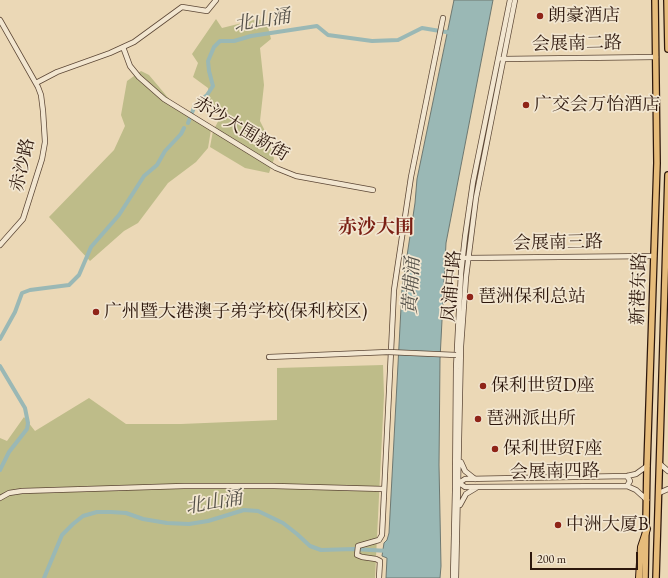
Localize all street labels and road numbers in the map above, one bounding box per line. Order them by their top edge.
street label: 会展南二路 [532,32,622,56]
street label: 赤沙大围新街 [189,92,293,166]
street label: 赤沙路 [6,136,40,194]
street label: 会展南三路 [513,231,603,255]
street label: 凤浦中路 [438,249,466,323]
street label: 新港东路 [627,253,651,325]
street label: 会展南四路 [510,460,600,484]

